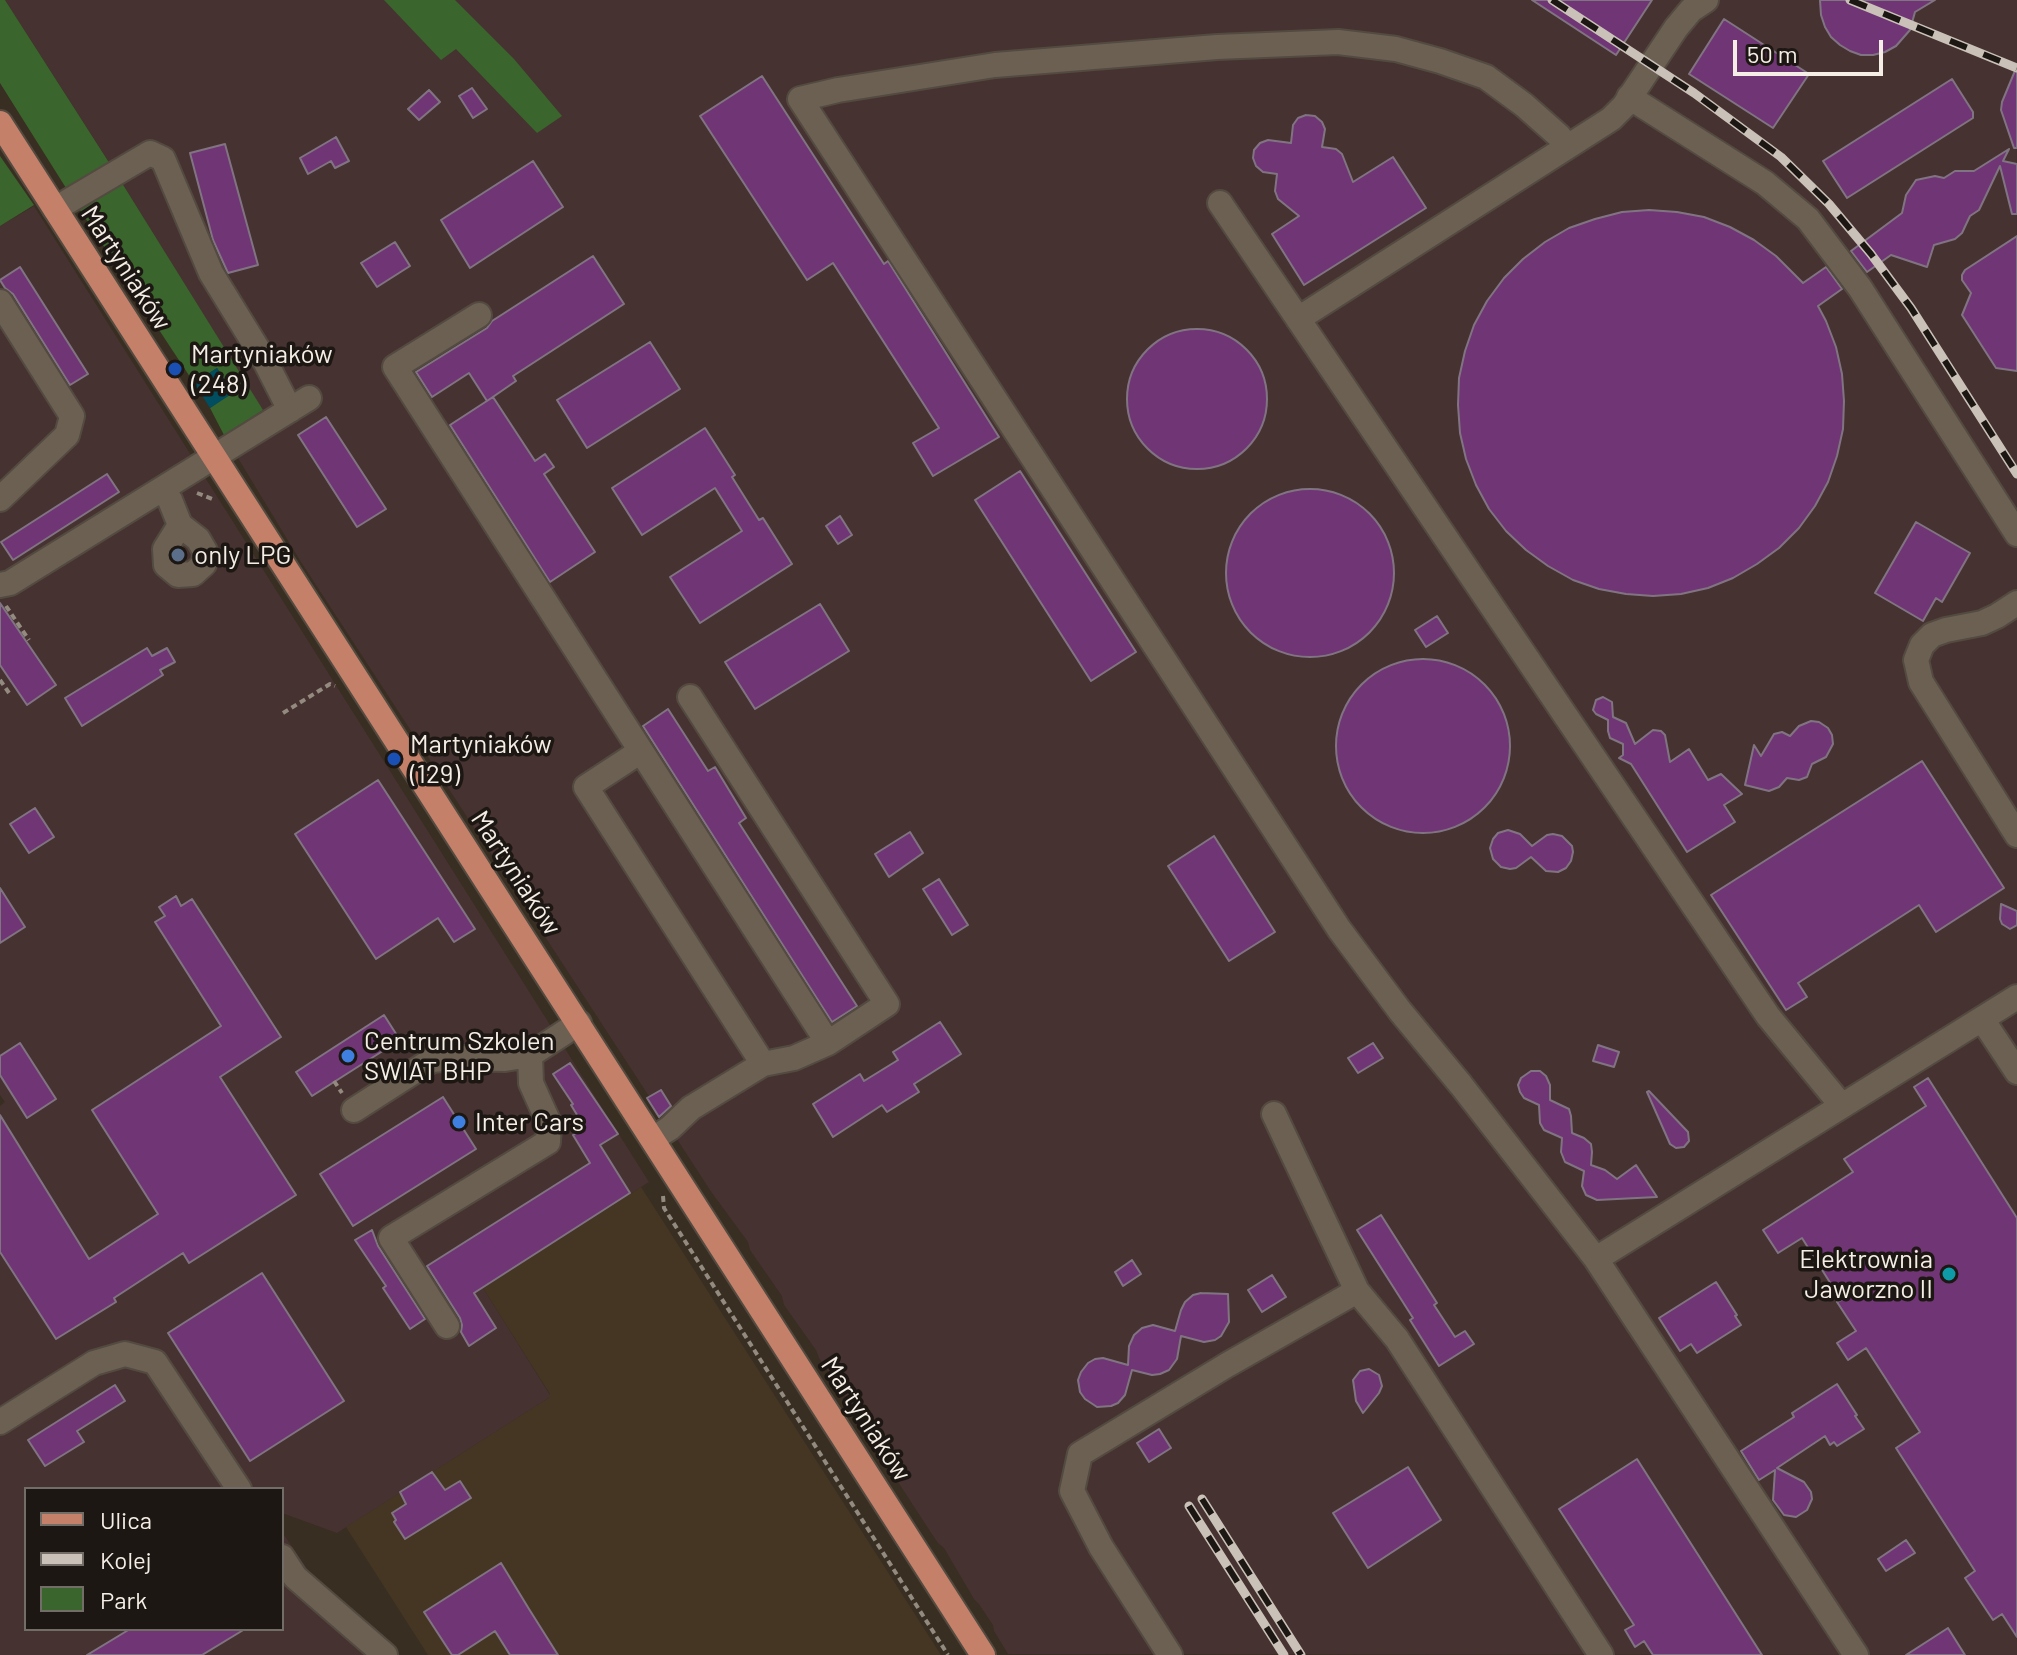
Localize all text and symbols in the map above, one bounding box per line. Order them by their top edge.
scale bar [1737,24,1887,74]
text: 50 m [1747,39,1798,68]
street label: Martyniaków [74,200,178,336]
place label: Martyniaków (248) [191,338,333,400]
marker: Martyniaków (248) [166,360,184,378]
place label: only LPG [194,539,291,571]
marker: only LPG [169,546,187,564]
place label: Martyniaków (129) [410,728,552,790]
marker: Martyniaków (129) [385,750,403,768]
street label: Martyniaków [464,805,568,941]
place label: Centrum Szkolen SWIAT BHP [364,1025,555,1086]
marker: Centrum Szkolen SWIAT BHP [339,1047,357,1065]
place label: Inter Cars [475,1106,584,1138]
marker: Inter Cars [450,1113,468,1131]
place label: Elektrownia Jaworzno II [1799,1243,1933,1304]
marker: Elektrownia Jaworzno II [1940,1265,1958,1283]
street label: Martyniaków [814,1351,918,1487]
legend [24,1487,284,1631]
text: Ulica [100,1505,152,1534]
text: Kolej [100,1545,152,1574]
text: Park [100,1585,147,1614]

